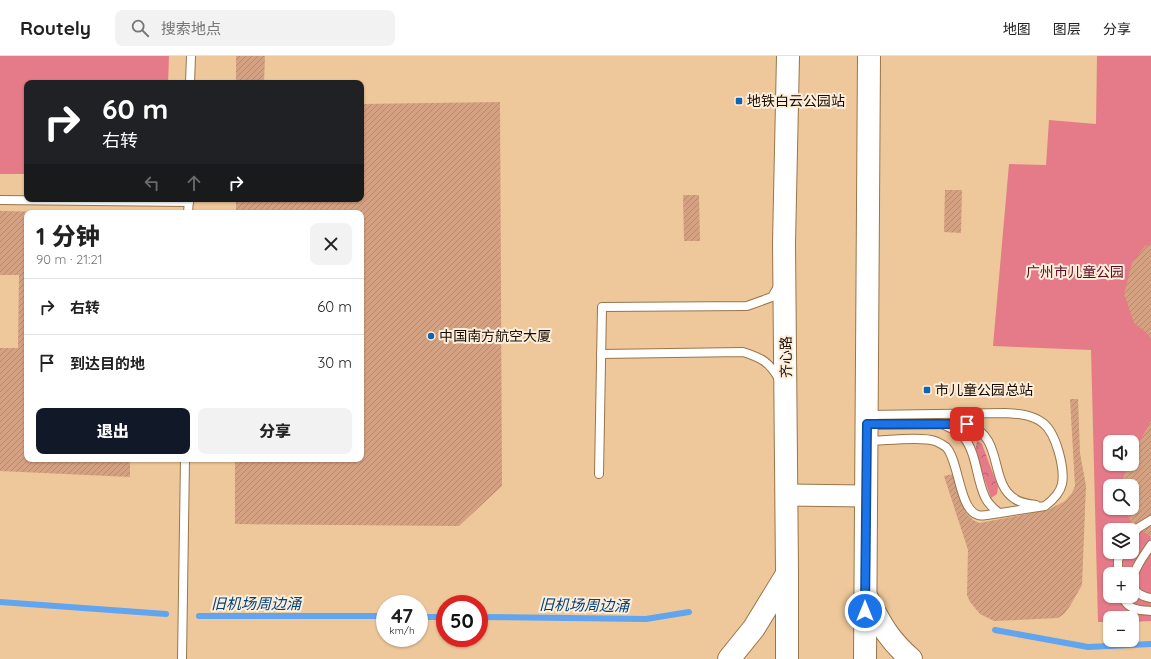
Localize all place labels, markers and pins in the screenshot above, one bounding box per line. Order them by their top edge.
place label: 地铁白云公园站 [747,92,845,110]
marker: 地铁白云公园站 [734,96,744,106]
place label: 中国南方航空大厦 [439,327,551,345]
marker: 中国南方航空大厦 [426,331,436,341]
place label: 市儿童公园总站 [935,381,1033,399]
marker: 市儿童公园总站 [922,385,932,395]
pin [950,407,984,441]

